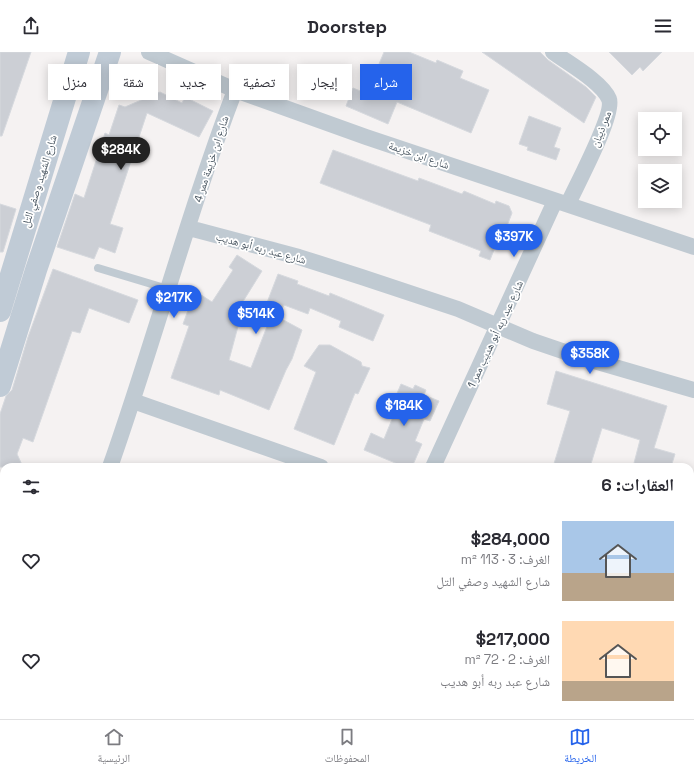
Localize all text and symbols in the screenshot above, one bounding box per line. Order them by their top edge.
icon: share [20,15,42,37]
text: Doorstep [307,15,387,38]
icon: menu [652,15,674,37]
chip: منزل [48,64,101,100]
chip: شقة [109,64,158,100]
chip: جديد [166,64,221,100]
chip: تصفية [229,64,289,100]
chip: إيجار [297,64,352,100]
chip: شراء [360,64,412,100]
street label: ممر ذيبان [588,109,614,149]
map controls [638,112,682,208]
button: locate [638,112,682,156]
street label: شارع ابن خزيمة ممر 4 [190,114,232,204]
street label: شارع الشهيد وصفي التل [18,133,61,229]
pin: $284K [93,137,149,171]
street label: شارع ابن خزيمة [387,138,451,172]
text: $284K [101,141,141,158]
button: layers [638,164,682,208]
pin: $397K [486,224,542,258]
text: $397K [495,228,533,245]
street label: شارع عبد ربه أبو هديب [214,229,308,267]
street label: شارع عبد ربه أبو هديب ممر 1 [464,278,526,390]
pin: $217K [146,285,202,319]
text: $217K [156,289,192,306]
pin: $514K [228,301,284,335]
text: $514K [237,305,275,322]
pin: $358K [562,341,618,375]
text: $358K [570,345,610,362]
pin: $184K [376,393,432,427]
text: $184K [385,397,423,414]
text: العقارات: 6 [601,474,674,496]
icon: filters [20,476,42,498]
text: $284,000 [471,528,550,550]
icon: home [594,537,642,585]
icon: heart [20,550,42,572]
text: الغرف: 3 · 113 m² [461,551,550,568]
text: شارع الشهيد وصفي التل [437,573,550,590]
text: $217,000 [476,628,550,650]
icon: home [594,637,642,685]
icon: heart [20,650,42,672]
text: الغرف: 2 · 72 m² [465,651,550,668]
text: شارع عبد ربه أبو هديب [440,673,550,690]
tab: الرئيسية [97,726,130,769]
tab: المحفوظات [325,726,370,769]
tab: الخريطة [564,726,597,769]

